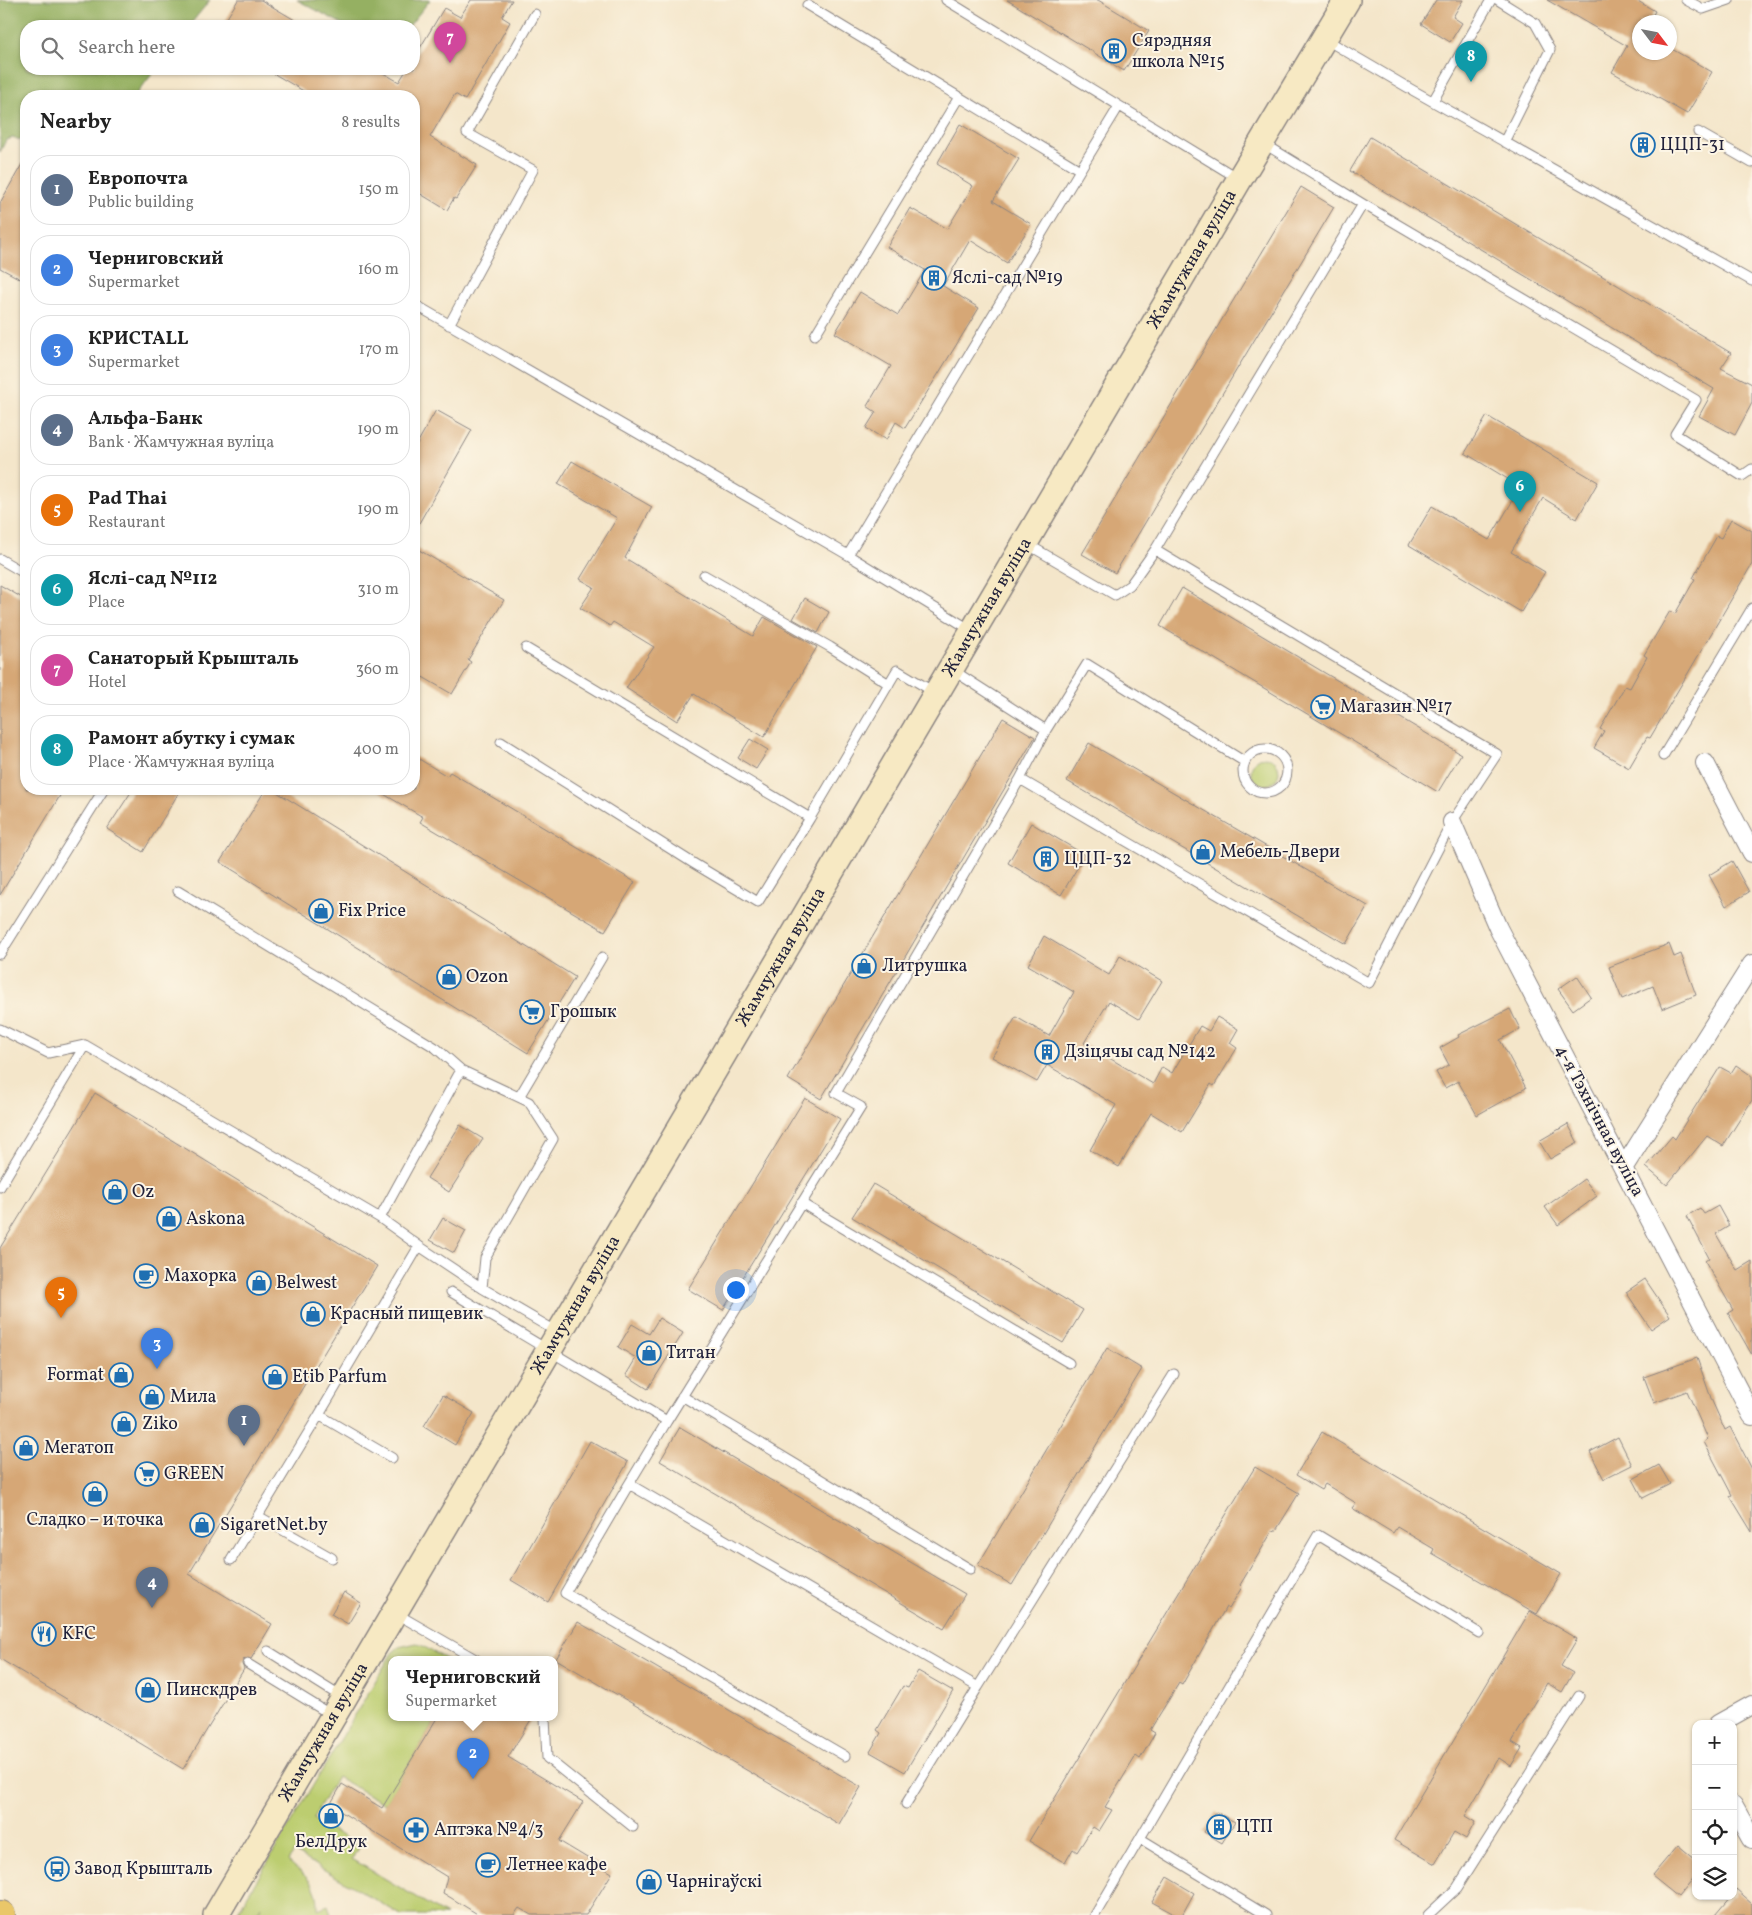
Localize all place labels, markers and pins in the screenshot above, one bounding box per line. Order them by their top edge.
pin: 7 [434,22,466,63]
place label: Сярэдняя школа №15 [1132,29,1225,75]
building icon: Сярэдняя школа №15 [1101,38,1127,64]
pin: 8 [1455,41,1487,82]
building icon: ЦЦП-31 [1630,132,1656,158]
place label: ЦЦП-31 [1660,133,1725,158]
building icon: Яслі-сад №19 [921,265,947,291]
place label: Яслі-сад №19 [952,266,1063,291]
pin: 6 [1504,471,1536,512]
supermarket icon: Магазин №17 [1310,694,1336,720]
place label: Магазин №17 [1340,695,1453,720]
shop icon: Мебель-Двери [1190,839,1216,865]
place label: Мебель-Двери [1220,840,1340,865]
building icon: ЦЦП-32 [1033,846,1059,872]
place label: ЦЦП-32 [1064,847,1132,872]
shop icon: Fix Price [308,898,334,924]
place label: Fix Price [338,899,406,924]
shop icon: Литрушка [851,953,877,979]
place label: Литрушка [882,954,967,979]
shop icon: Ozon [436,964,462,990]
place label: Ozon [466,965,509,990]
supermarket icon: Грошык [519,999,545,1025]
place label: Грошык [550,1000,617,1025]
building icon: Дзіцячы сад №142 [1034,1039,1060,1065]
place label: Дзіцячы сад №142 [1064,1040,1216,1065]
shop icon: Oz [102,1179,128,1205]
place label: Oz [132,1180,154,1205]
shop icon: Askona [156,1206,182,1232]
place label: Askona [186,1207,245,1232]
cafe icon: Махорка [133,1263,159,1289]
place label: Махорка [164,1264,237,1289]
shop icon: Belwest [246,1270,272,1296]
place label: Belwest [276,1271,337,1296]
pin: 5 [45,1277,77,1318]
shop icon: Красный пищевик [300,1301,326,1327]
place label: Красный пищевик [330,1302,483,1327]
pin: 3 [141,1328,173,1369]
shop icon: Титан [636,1340,662,1366]
place label: Титан [666,1341,716,1366]
shop icon: Format [108,1362,134,1388]
place label: Format [47,1363,104,1388]
shop icon: Etib Parfum [262,1364,288,1390]
place label: Etib Parfum [292,1365,387,1390]
shop icon: Мила [139,1384,165,1410]
place label: Мила [170,1385,217,1410]
pin: 1 [228,1405,260,1446]
shop icon: Ziko [111,1411,137,1437]
place label: Ziko [142,1412,178,1437]
shop icon: Мегатоп [13,1435,39,1461]
place label: Мегатоп [44,1436,114,1461]
supermarket icon: GREEN [134,1461,160,1487]
place label: GREEN [164,1462,224,1487]
shop icon: Сладко – и точка [82,1481,108,1507]
place label: Сладко – и точка [26,1508,164,1533]
shop icon: SigaretNet.by [189,1512,215,1538]
place label: SigaretNet.by [220,1513,328,1538]
pin: 4 [136,1567,168,1608]
restaurant icon: KFC [31,1621,57,1647]
place label: KFC [62,1622,96,1647]
shop icon: Пинскдрев [135,1677,161,1703]
place label: Пинскдрев [166,1678,257,1703]
pin: 2 [457,1738,489,1779]
shop icon: БелДрук [318,1803,344,1829]
building icon: ЦТП [1206,1814,1232,1840]
place label: ЦТП [1236,1815,1273,1840]
pharmacy icon: Аптэка №4/3 [403,1817,429,1843]
place label: Аптэка №4/3 [434,1818,543,1843]
place label: БелДрук [295,1830,367,1855]
cafe icon: Летнее кафе [475,1852,501,1878]
place label: Летнее кафе [506,1853,607,1878]
bus stop icon: Завод Крышталь [44,1856,70,1882]
place label: Завод Крышталь [74,1857,213,1882]
shop icon: Чарнігаўскі [636,1869,662,1895]
place label: Чарнігаўскі [666,1870,762,1895]

